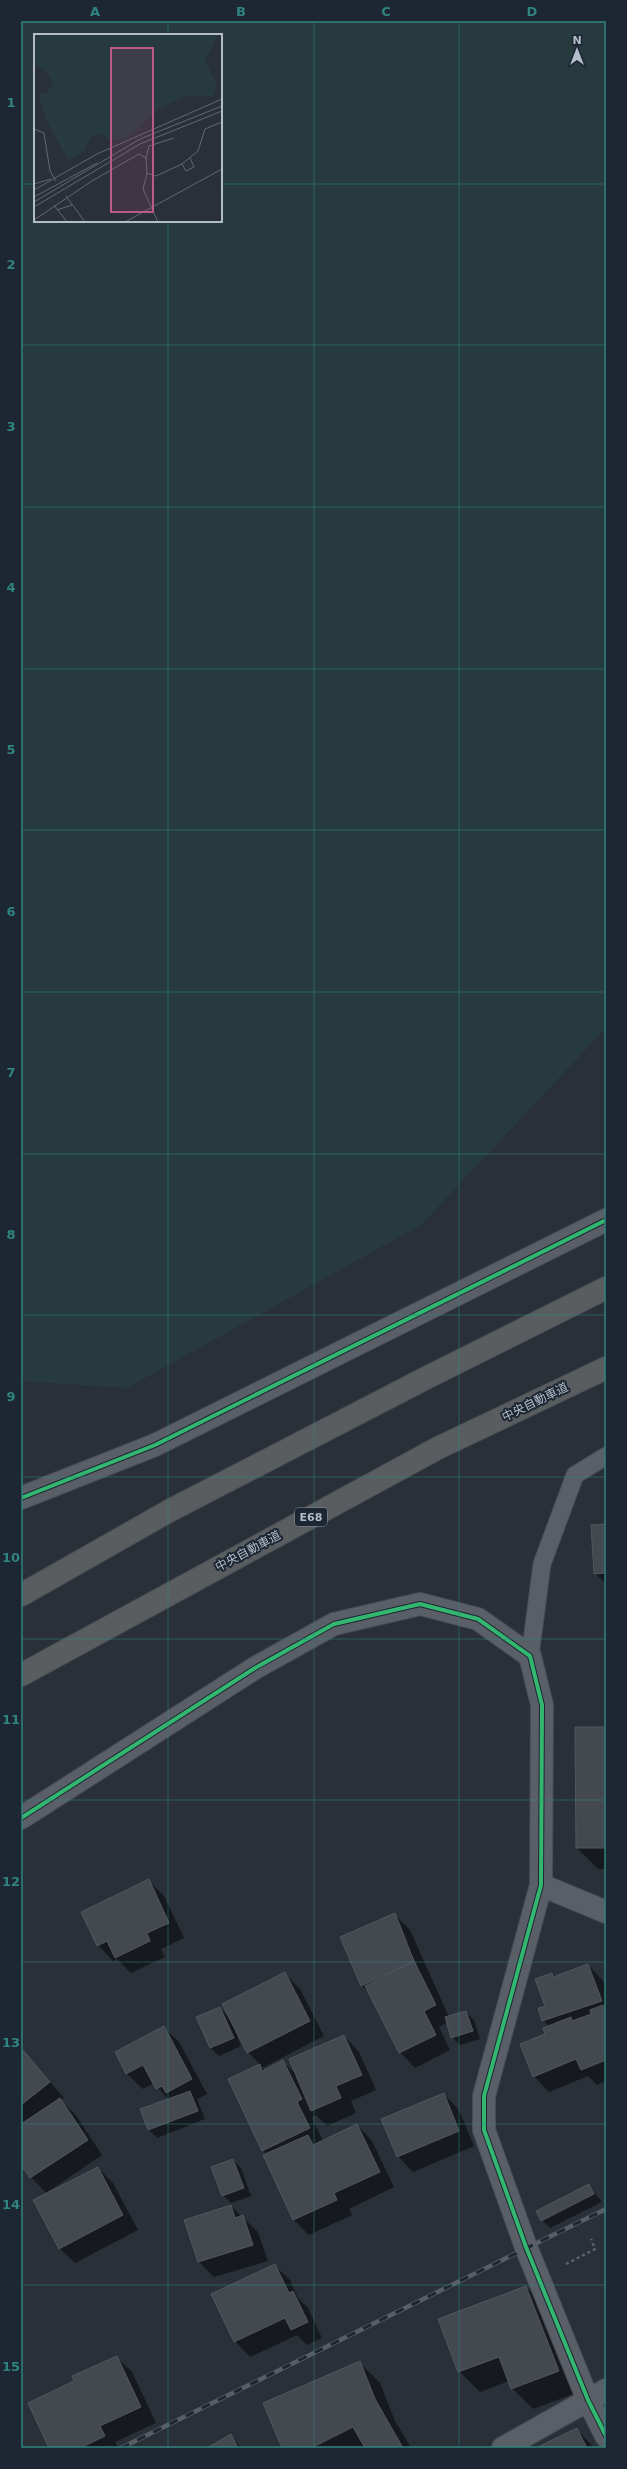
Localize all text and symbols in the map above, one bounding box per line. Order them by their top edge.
text: A [90,4,100,19]
text: B [236,4,246,19]
text: C [381,4,391,19]
text: D [527,4,538,19]
north arrow [557,30,597,70]
inset map [34,34,222,222]
text: N [572,34,582,47]
text: 1 [6,95,16,110]
text: 2 [6,257,16,272]
text: 3 [6,419,16,434]
text: 4 [6,580,16,595]
text: 5 [6,742,16,757]
text: 6 [6,904,16,919]
text: 7 [6,1065,16,1080]
text: 8 [6,1227,16,1242]
street label: 中央自動車道 [500,1380,570,1424]
text: 9 [6,1389,16,1404]
road number: E68 [295,1508,327,1526]
street label: 中央自動車道 [213,1528,283,1574]
text: 10 [2,1550,20,1565]
text: 11 [2,1712,20,1727]
text: 12 [2,1874,20,1889]
text: 13 [2,2035,20,2050]
text: 14 [2,2197,20,2212]
text: 15 [2,2359,20,2374]

